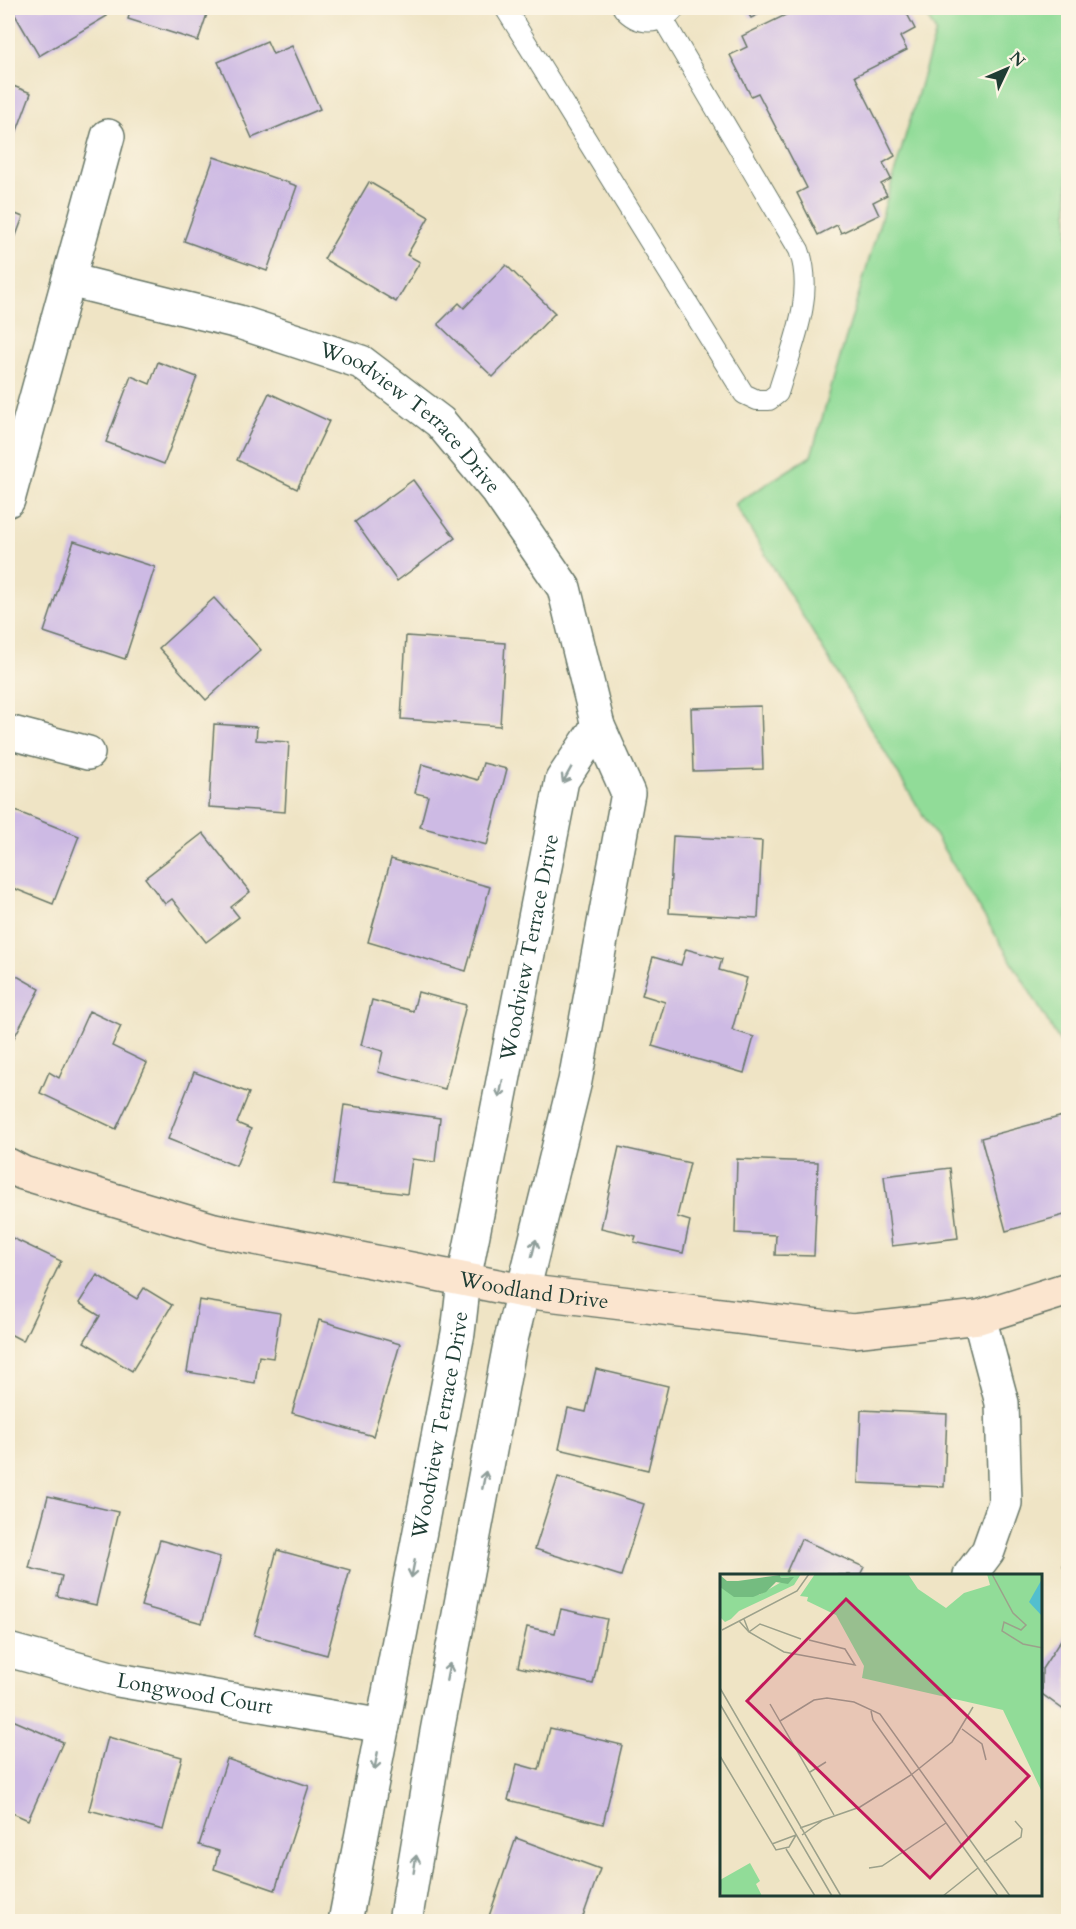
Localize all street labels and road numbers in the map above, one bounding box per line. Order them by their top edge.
street label: Woodview Terrace Drive [315,335,507,500]
street label: Woodview Terrace Drive [493,832,566,1064]
street label: Woodland Drive [455,1265,610,1316]
street label: Woodview Terrace Drive [405,1310,475,1542]
street label: Longwood Court [115,1666,275,1722]

